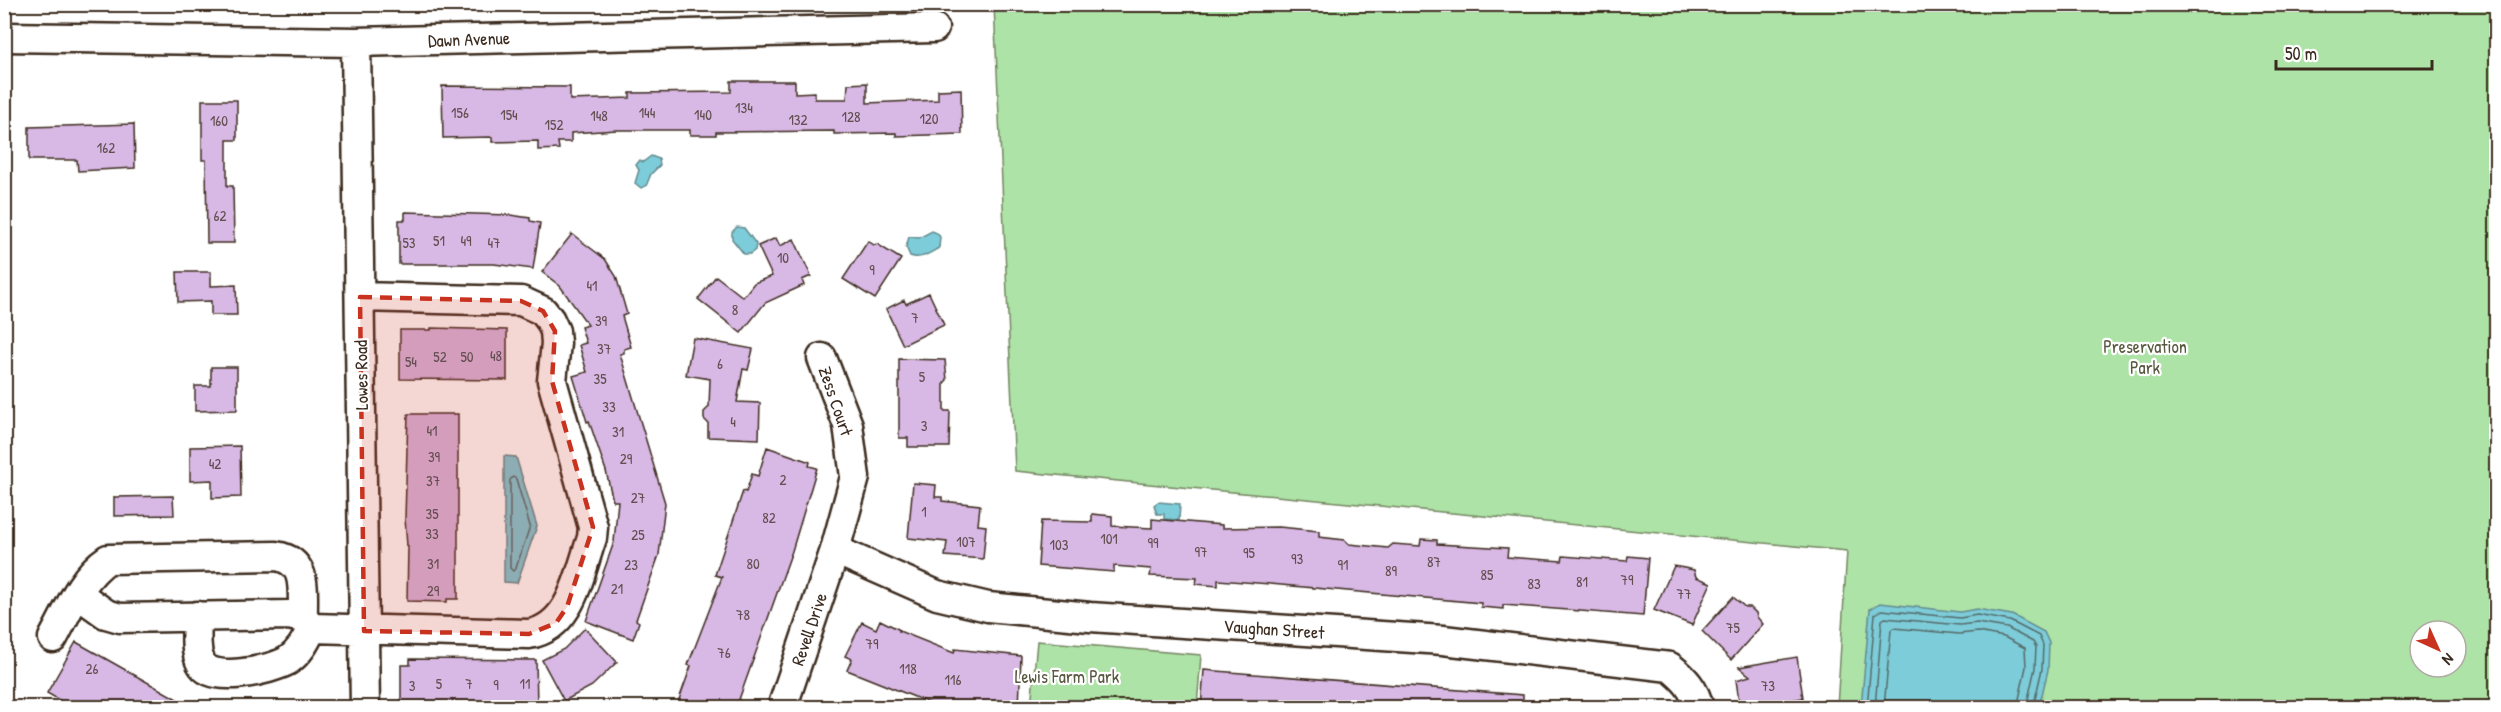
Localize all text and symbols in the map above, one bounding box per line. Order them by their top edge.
street label: Dawn Avenue [428,25,510,53]
scale bar [2276,33,2432,71]
text: 50 m [2285,41,2317,66]
house number: 134 [735,97,753,118]
house number: 156 [451,102,469,123]
house number: 144 [639,102,656,123]
house number: 154 [500,104,518,125]
house number: 140 [694,104,712,125]
house number: 148 [590,105,608,126]
house number: 128 [842,106,860,127]
house number: 120 [919,108,939,129]
house number: 132 [788,109,808,130]
house number: 160 [210,110,228,131]
house number: 152 [545,114,563,135]
house number: 162 [97,137,115,158]
house number: 62 [213,205,227,226]
house number: 51 [433,230,445,251]
house number: 49 [460,230,472,251]
house number: 53 [402,232,416,253]
house number: 47 [487,232,501,253]
house number: 10 [777,247,789,268]
house number: 9 [869,259,875,280]
house number: 41 [586,275,598,296]
house number: 8 [732,299,738,320]
house number: 7 [911,307,919,328]
house number: 39 [595,310,608,331]
park label: Preservation Park [2103,334,2187,380]
house number: 37 [597,338,611,359]
street label: Lowes Road [348,340,374,410]
house number: 48 [490,345,502,366]
house number: 52 [433,346,447,367]
house number: 50 [460,346,474,367]
house number: 54 [405,351,417,372]
house number: 6 [717,353,723,374]
street label: Zess Court [813,363,860,440]
house number: 5 [919,366,926,387]
house number: 35 [593,368,607,389]
house number: 33 [602,396,616,417]
house number: 4 [730,411,736,432]
house number: 3 [921,415,928,436]
house number: 41 [426,420,438,441]
house number: 31 [612,421,624,442]
house number: 39 [428,446,441,467]
house number: 29 [620,448,633,469]
house number: 42 [209,453,221,474]
house number: 2 [779,469,787,490]
house number: 37 [426,470,440,491]
house number: 27 [631,487,645,508]
house number: 1 [921,501,927,522]
house number: 35 [425,503,439,524]
house number: 82 [762,507,776,528]
house number: 33 [425,523,439,544]
house number: 25 [631,524,645,545]
house number: 101 [1100,528,1118,549]
house number: 107 [956,531,976,552]
house number: 99 [1147,532,1159,553]
house number: 103 [1050,534,1069,555]
house number: 97 [1195,541,1207,562]
house number: 95 [1243,542,1256,563]
house number: 93 [1291,548,1303,569]
house number: 87 [1427,551,1441,572]
house number: 31 [427,553,439,574]
house number: 80 [746,553,760,574]
house number: 23 [624,554,638,575]
house number: 91 [1338,554,1348,575]
house number: 89 [1385,560,1397,581]
house number: 85 [1481,564,1494,585]
house number: 79 [1621,569,1634,590]
house number: 81 [1576,571,1588,592]
house number: 83 [1527,573,1541,594]
house number: 21 [611,578,623,599]
house number: 29 [427,580,440,601]
house number: 77 [1677,583,1691,604]
street label: Revell Drive [785,589,833,669]
house number: 78 [736,604,750,625]
street label: Vaughan Street [1223,613,1326,645]
house number: 75 [1726,617,1741,638]
north arrow [2408,619,2468,679]
house number: 79 [866,633,879,654]
house number: 76 [717,642,731,663]
text: N [2437,649,2459,671]
house number: 26 [85,658,99,679]
house number: 118 [899,658,917,679]
park label: Lewis Farm Park [1015,664,1120,689]
house number: 116 [945,669,961,690]
house number: 5 [436,673,443,694]
house number: 7 [465,673,473,694]
house number: 11 [520,673,530,694]
house number: 9 [493,674,499,695]
house number: 3 [409,675,416,696]
house number: 73 [1761,675,1775,696]

